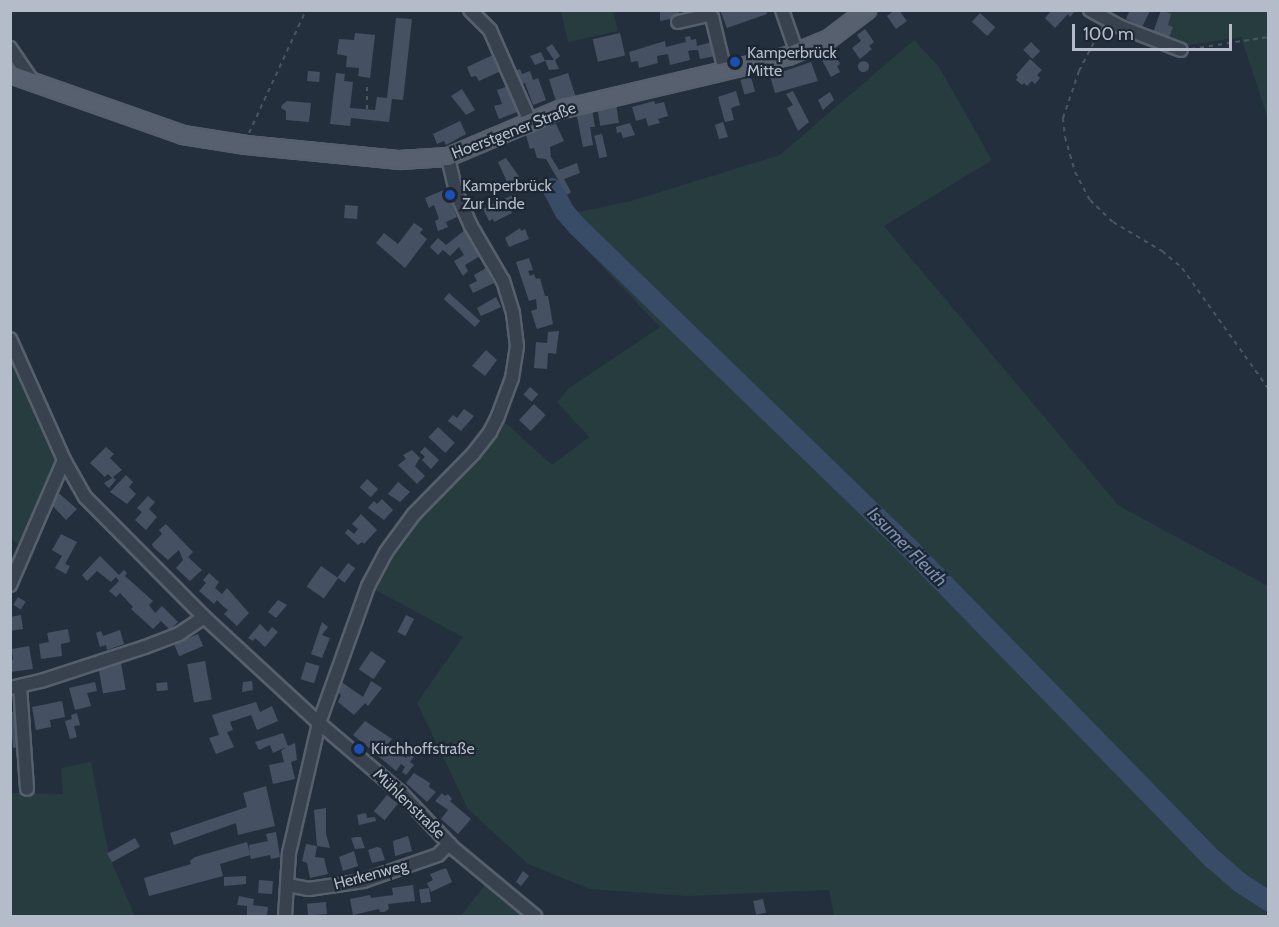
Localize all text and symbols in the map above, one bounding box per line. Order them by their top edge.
scale bar [1075,12,1236,50]
text: 100 m [1083,23,1134,45]
place label: Kamperbrück Mitte [747,43,837,81]
marker: Kamperbrück Mitte [728,55,742,69]
street label: Hoerstgener Straße [449,98,579,164]
place label: Kamperbrück Zur Linde [462,176,552,214]
marker: Kamperbrück Zur Linde [443,188,457,202]
water label: Issumer Fleuth [863,503,951,591]
place label: Kirchhoffstraße [371,739,475,759]
marker: Kirchhoffstraße [352,742,366,756]
street label: Mühlenstraße [369,765,449,843]
street label: Herkenweg [332,856,410,894]

